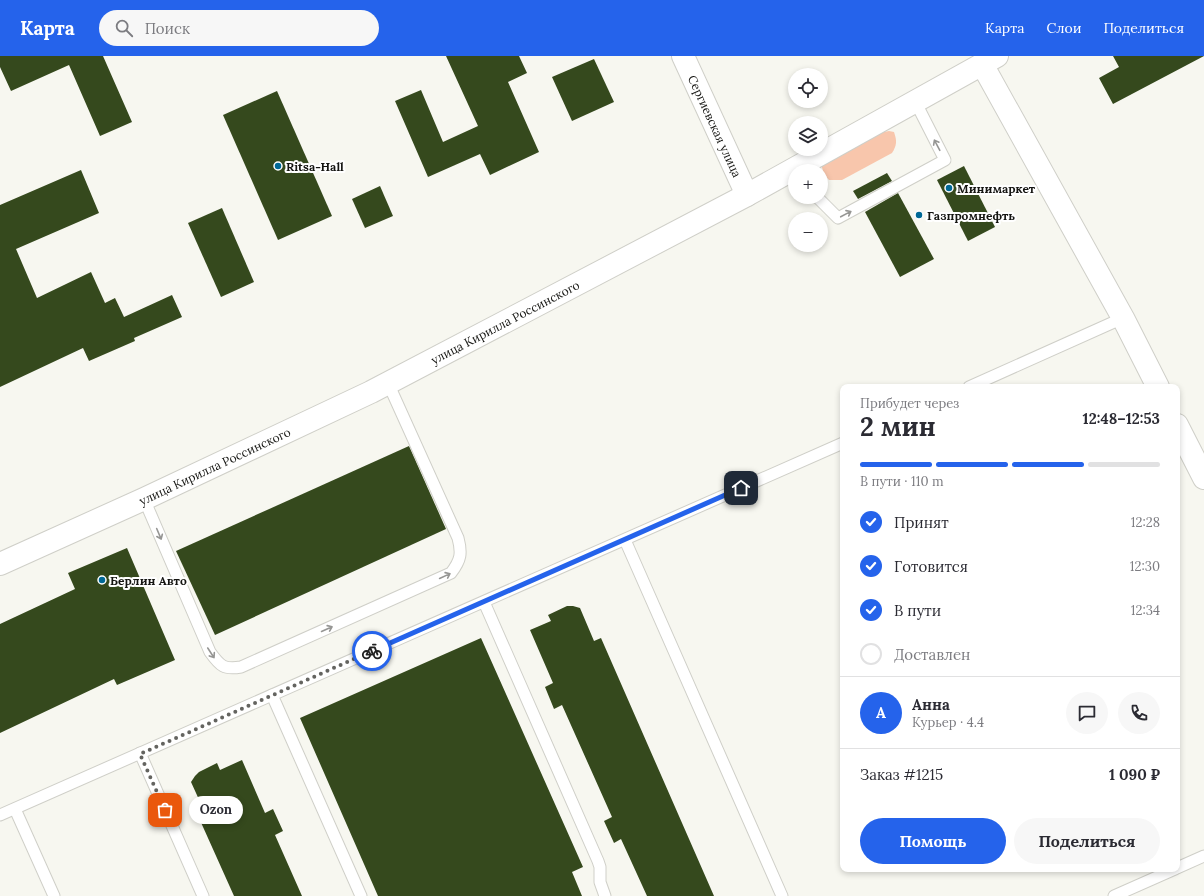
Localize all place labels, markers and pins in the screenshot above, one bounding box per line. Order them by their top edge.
place label: Ritsa-Hall [286,159,344,174]
marker: Ritsa-Hall [273,161,283,171]
place label: Минимаркет [957,181,1036,196]
marker: Минимаркет [944,183,954,193]
place label: Газпромнефть [927,208,1015,223]
marker: Газпромнефть [914,210,924,220]
pin [724,471,758,505]
place label: Берлин Авто [110,573,187,588]
marker: Берлин Авто [97,575,107,585]
pin [148,793,182,827]
callout: Ozon [189,796,243,824]

